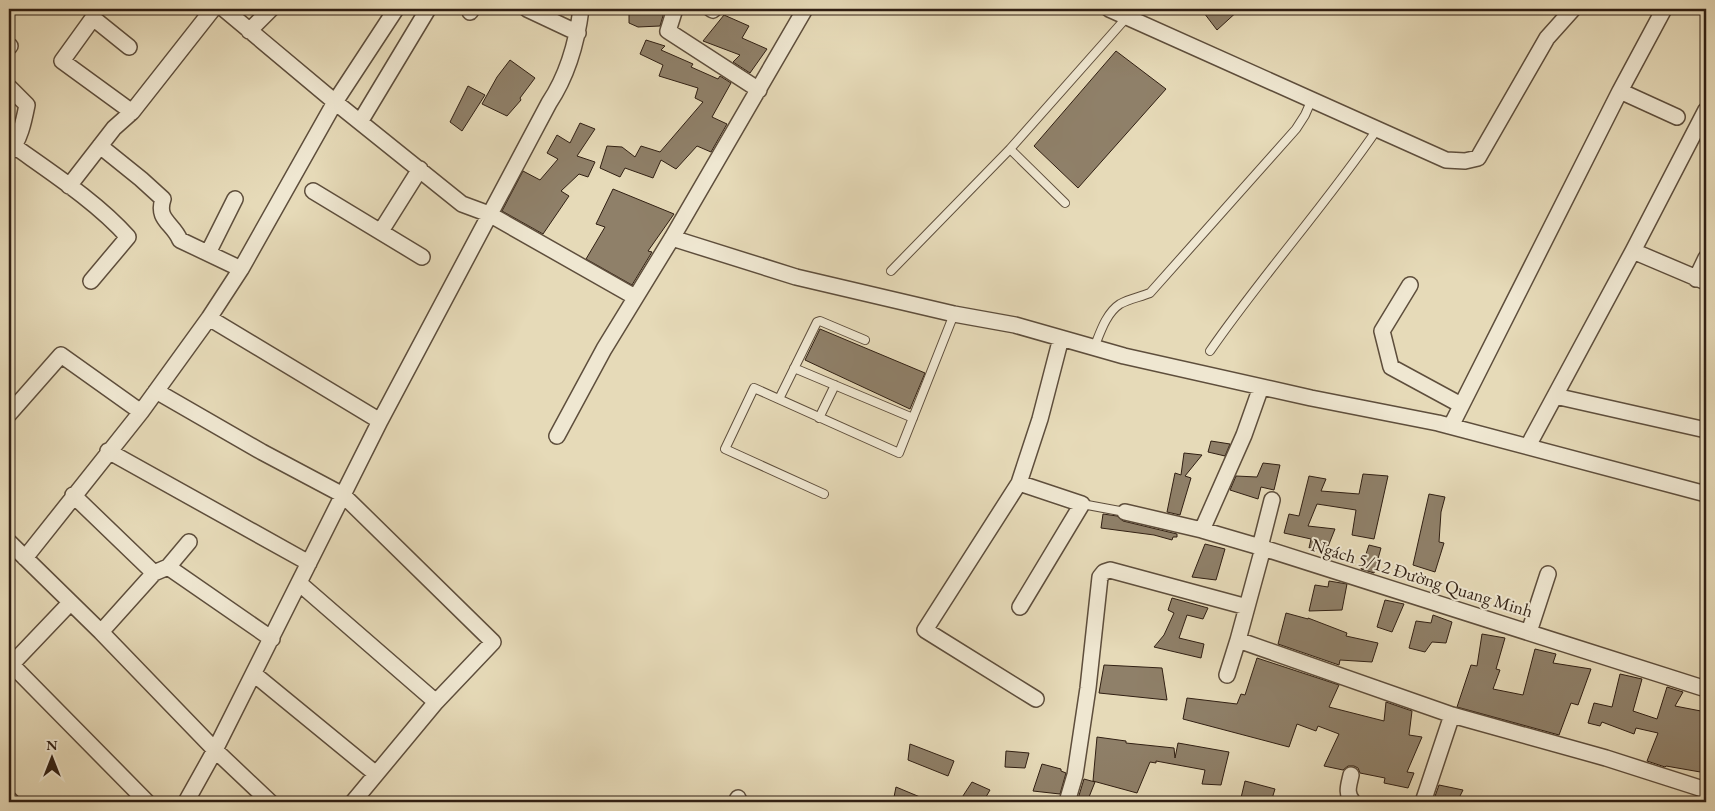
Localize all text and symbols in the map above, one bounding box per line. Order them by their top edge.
street label: Ngách 5/12 Đường Quang Minh [1309,533,1536,622]
north arrow [28,734,78,784]
text: N [46,736,58,754]

